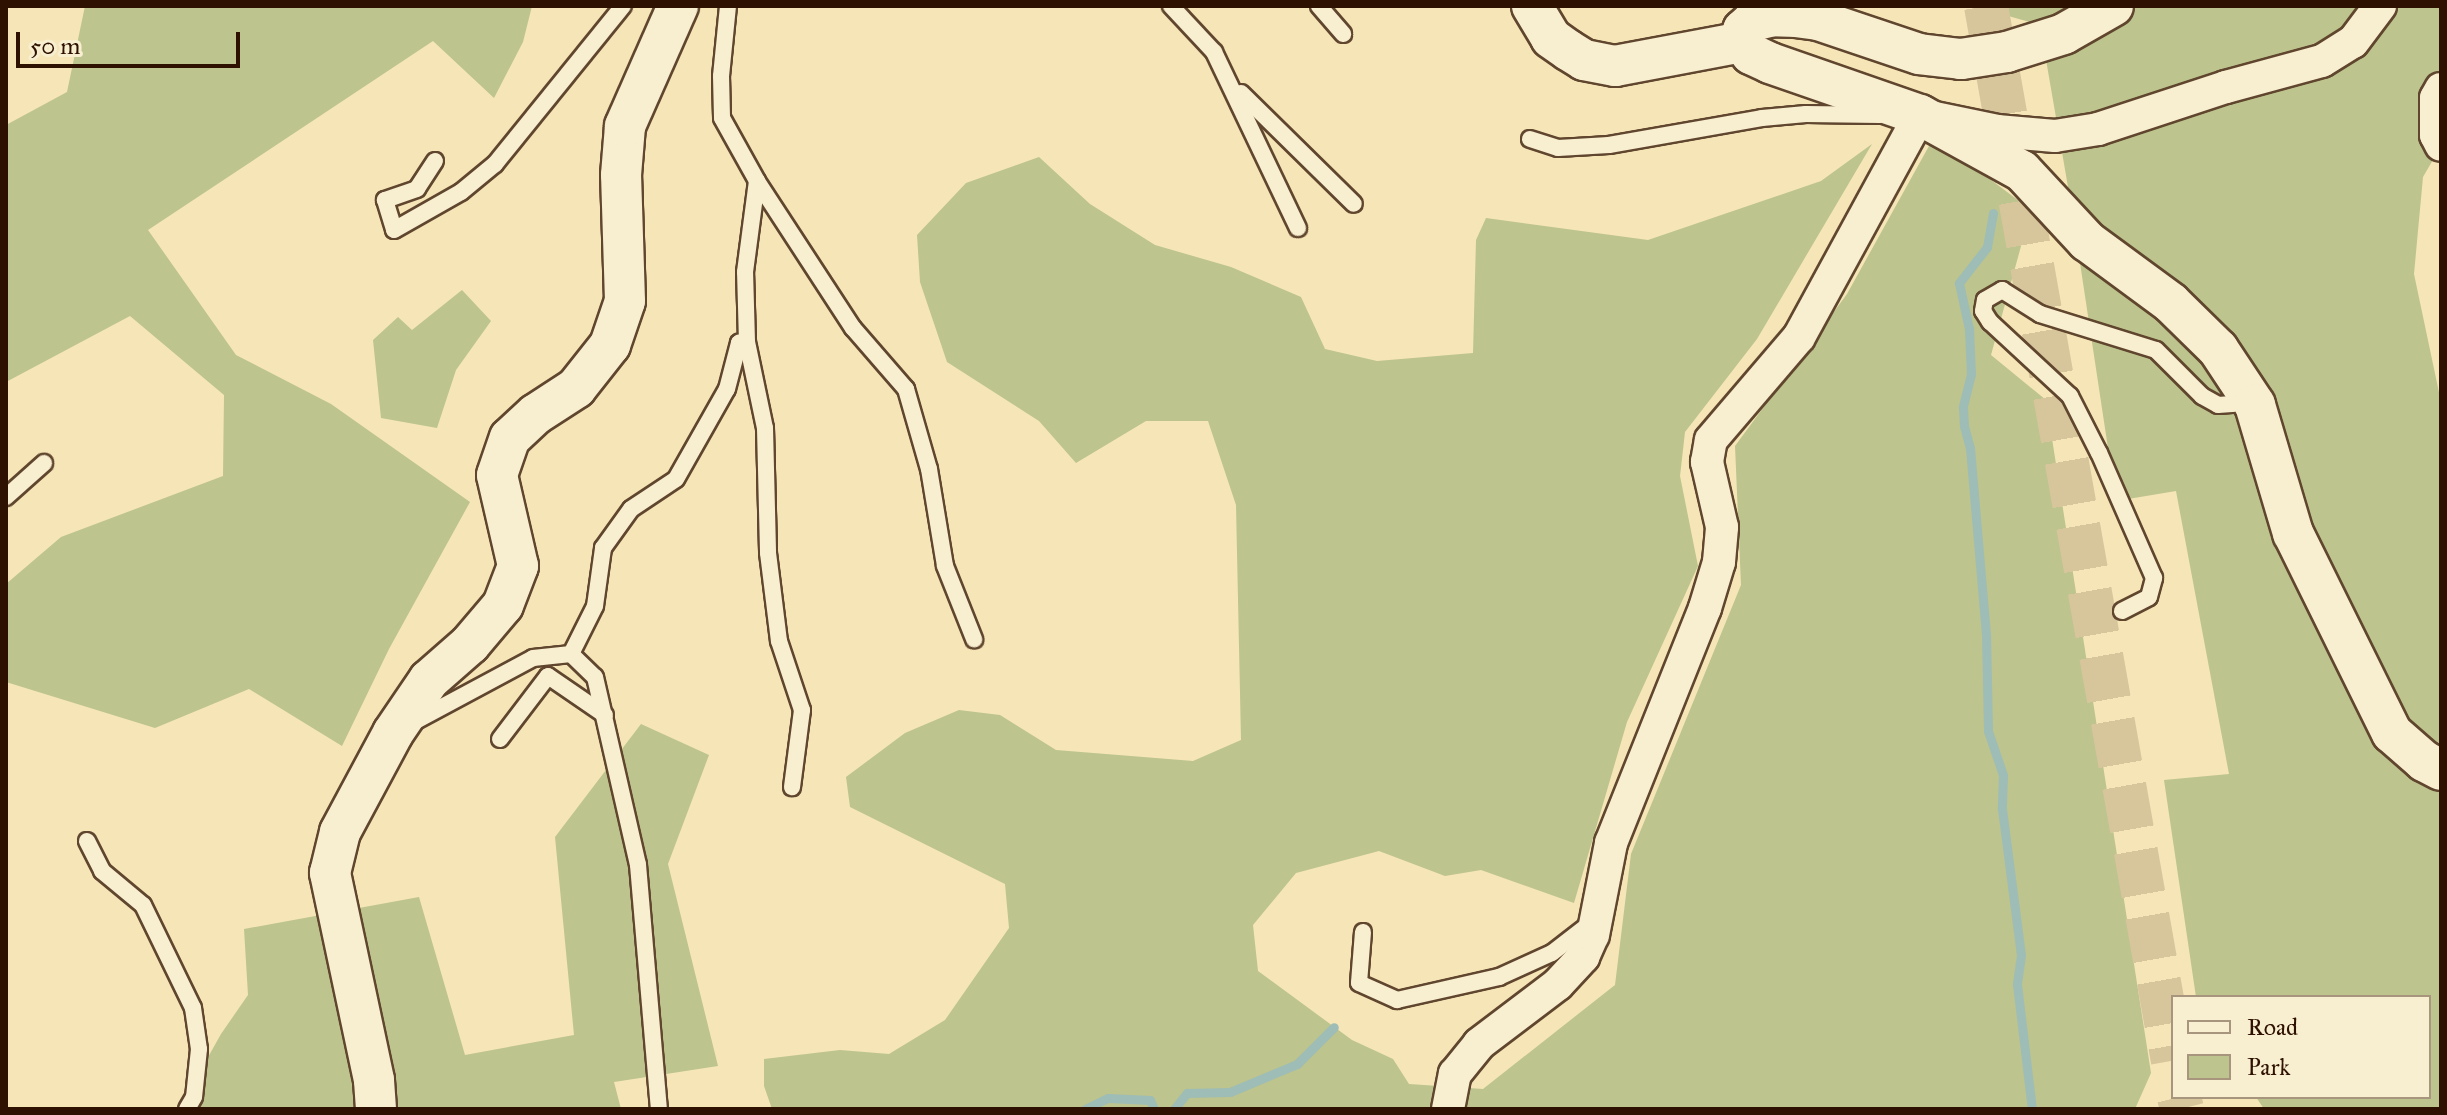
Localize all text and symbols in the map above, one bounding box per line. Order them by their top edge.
scale bar [20,16,244,66]
text: 50 m [30,31,80,61]
legend [2171,995,2431,1099]
text: Road [2247,1012,2298,1042]
text: Park [2247,1052,2290,1082]

